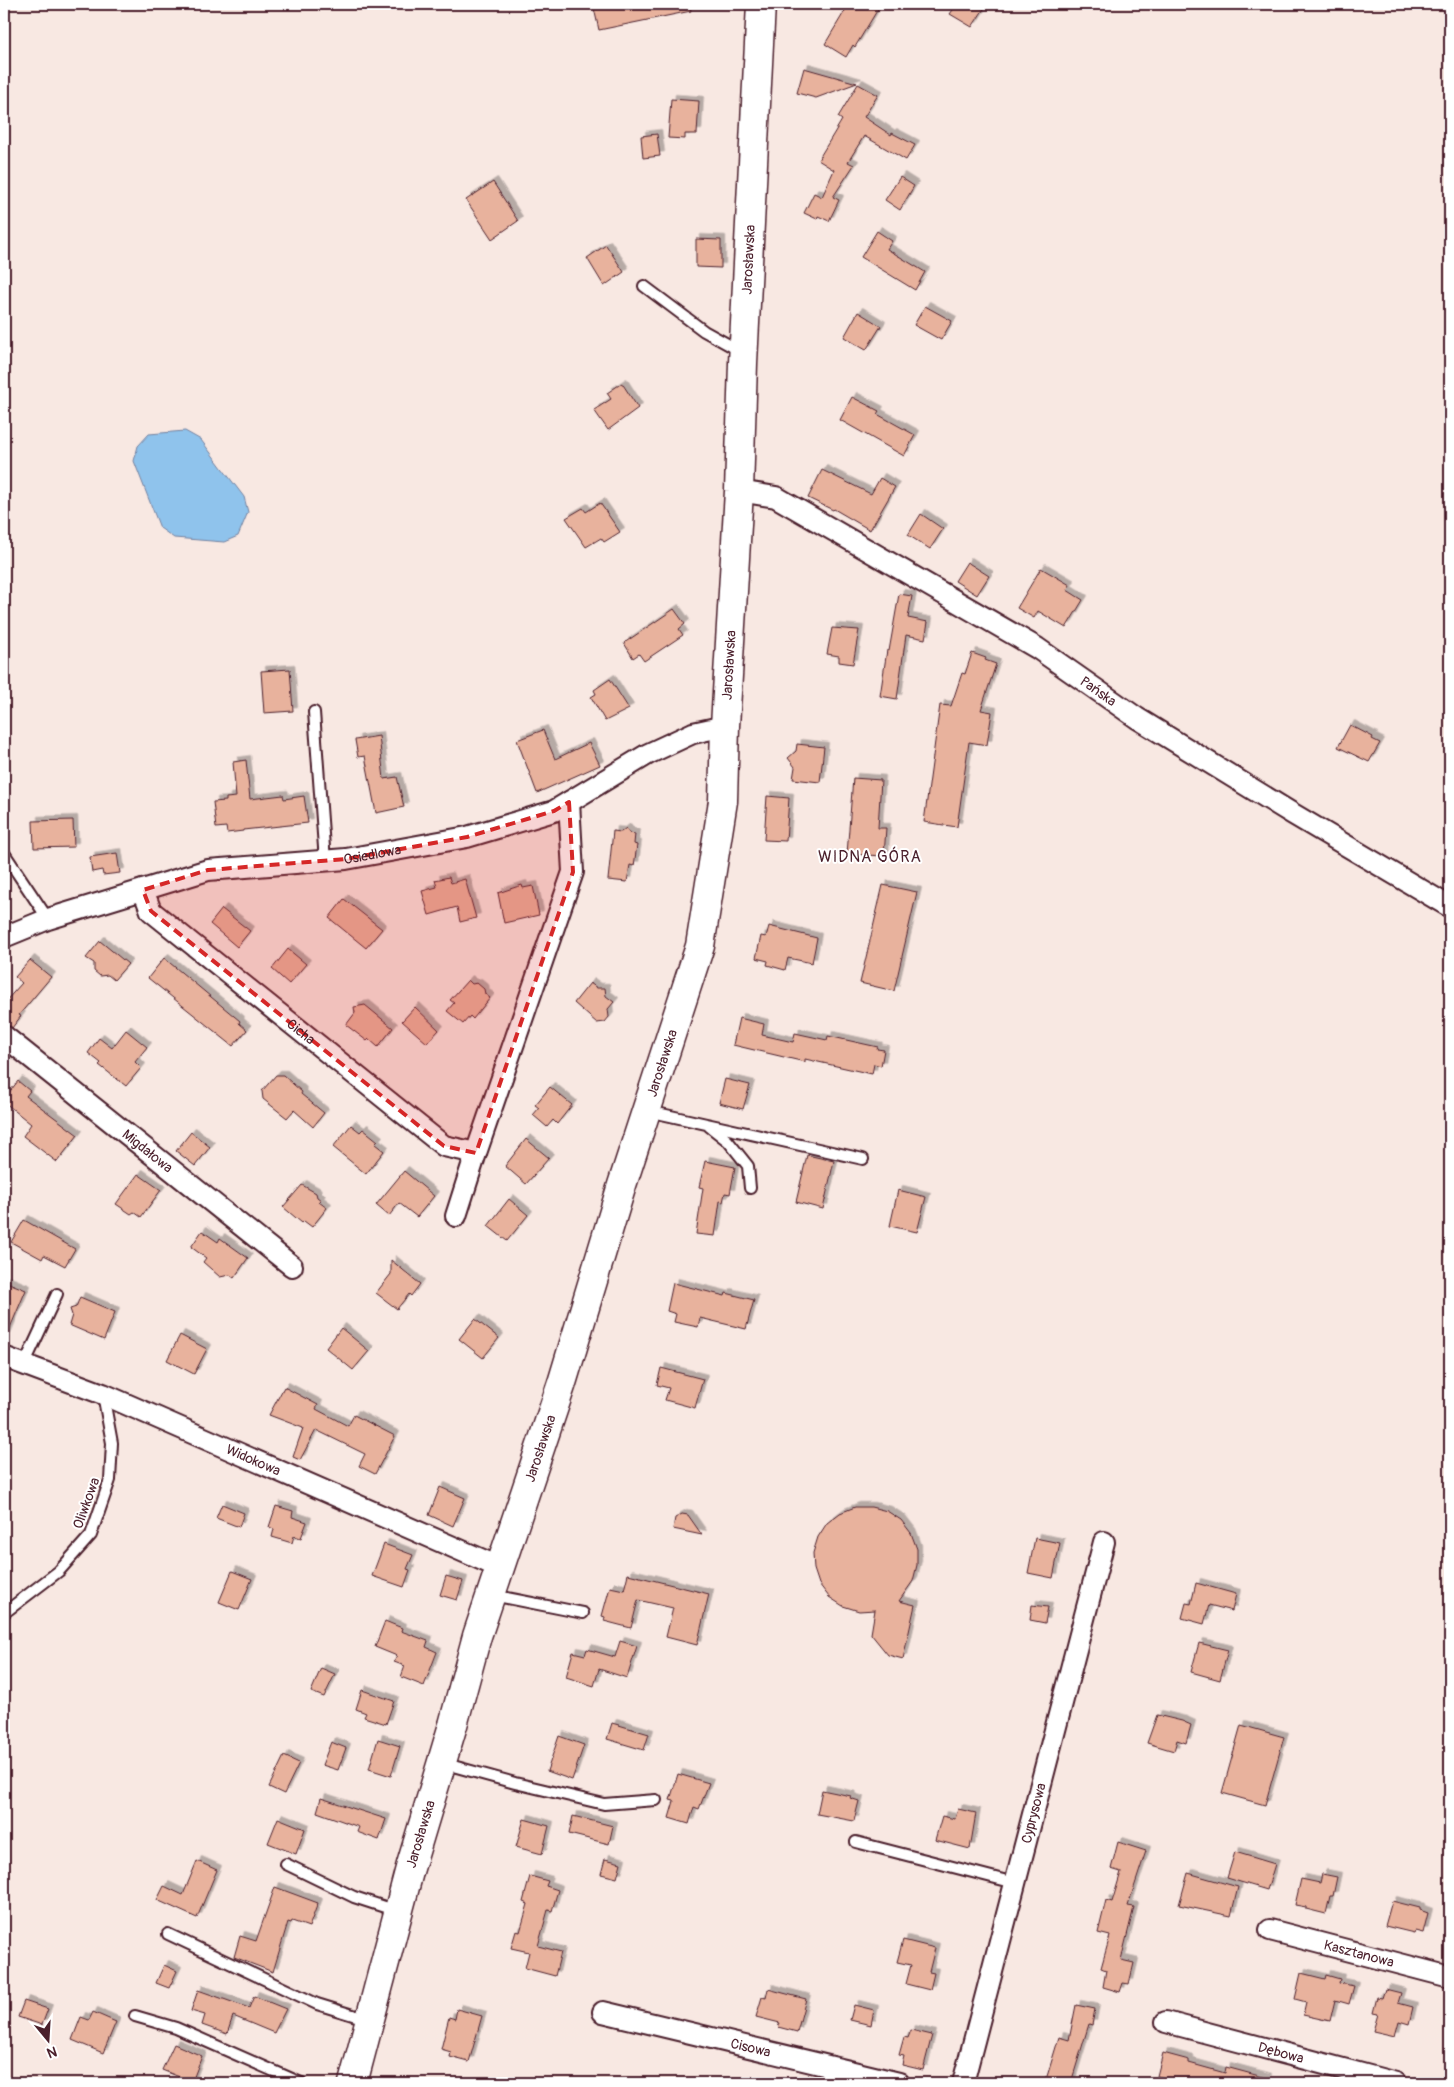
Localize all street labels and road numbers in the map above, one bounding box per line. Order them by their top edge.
street label: Jarosławska [738,224,759,295]
street label: Jarosławska [719,630,740,700]
street label: Pańska [1077,673,1120,710]
street label: Osiedlowa [342,841,402,868]
street label: Cicha [283,1015,318,1048]
street label: Jarosławska [643,1027,681,1099]
street label: Migdałowa [119,1126,176,1177]
street label: Jarosławska [521,1413,560,1484]
street label: Widokowa [223,1441,283,1480]
street label: Oliwkowa [69,1475,104,1531]
street label: Cyprysowa [1018,1781,1050,1845]
street label: Jarosławska [403,1798,439,1870]
street label: Kasztanowa [1322,1936,1396,1971]
street label: Cisowa [729,2035,772,2061]
street label: Dębowa [1256,2039,1306,2067]

